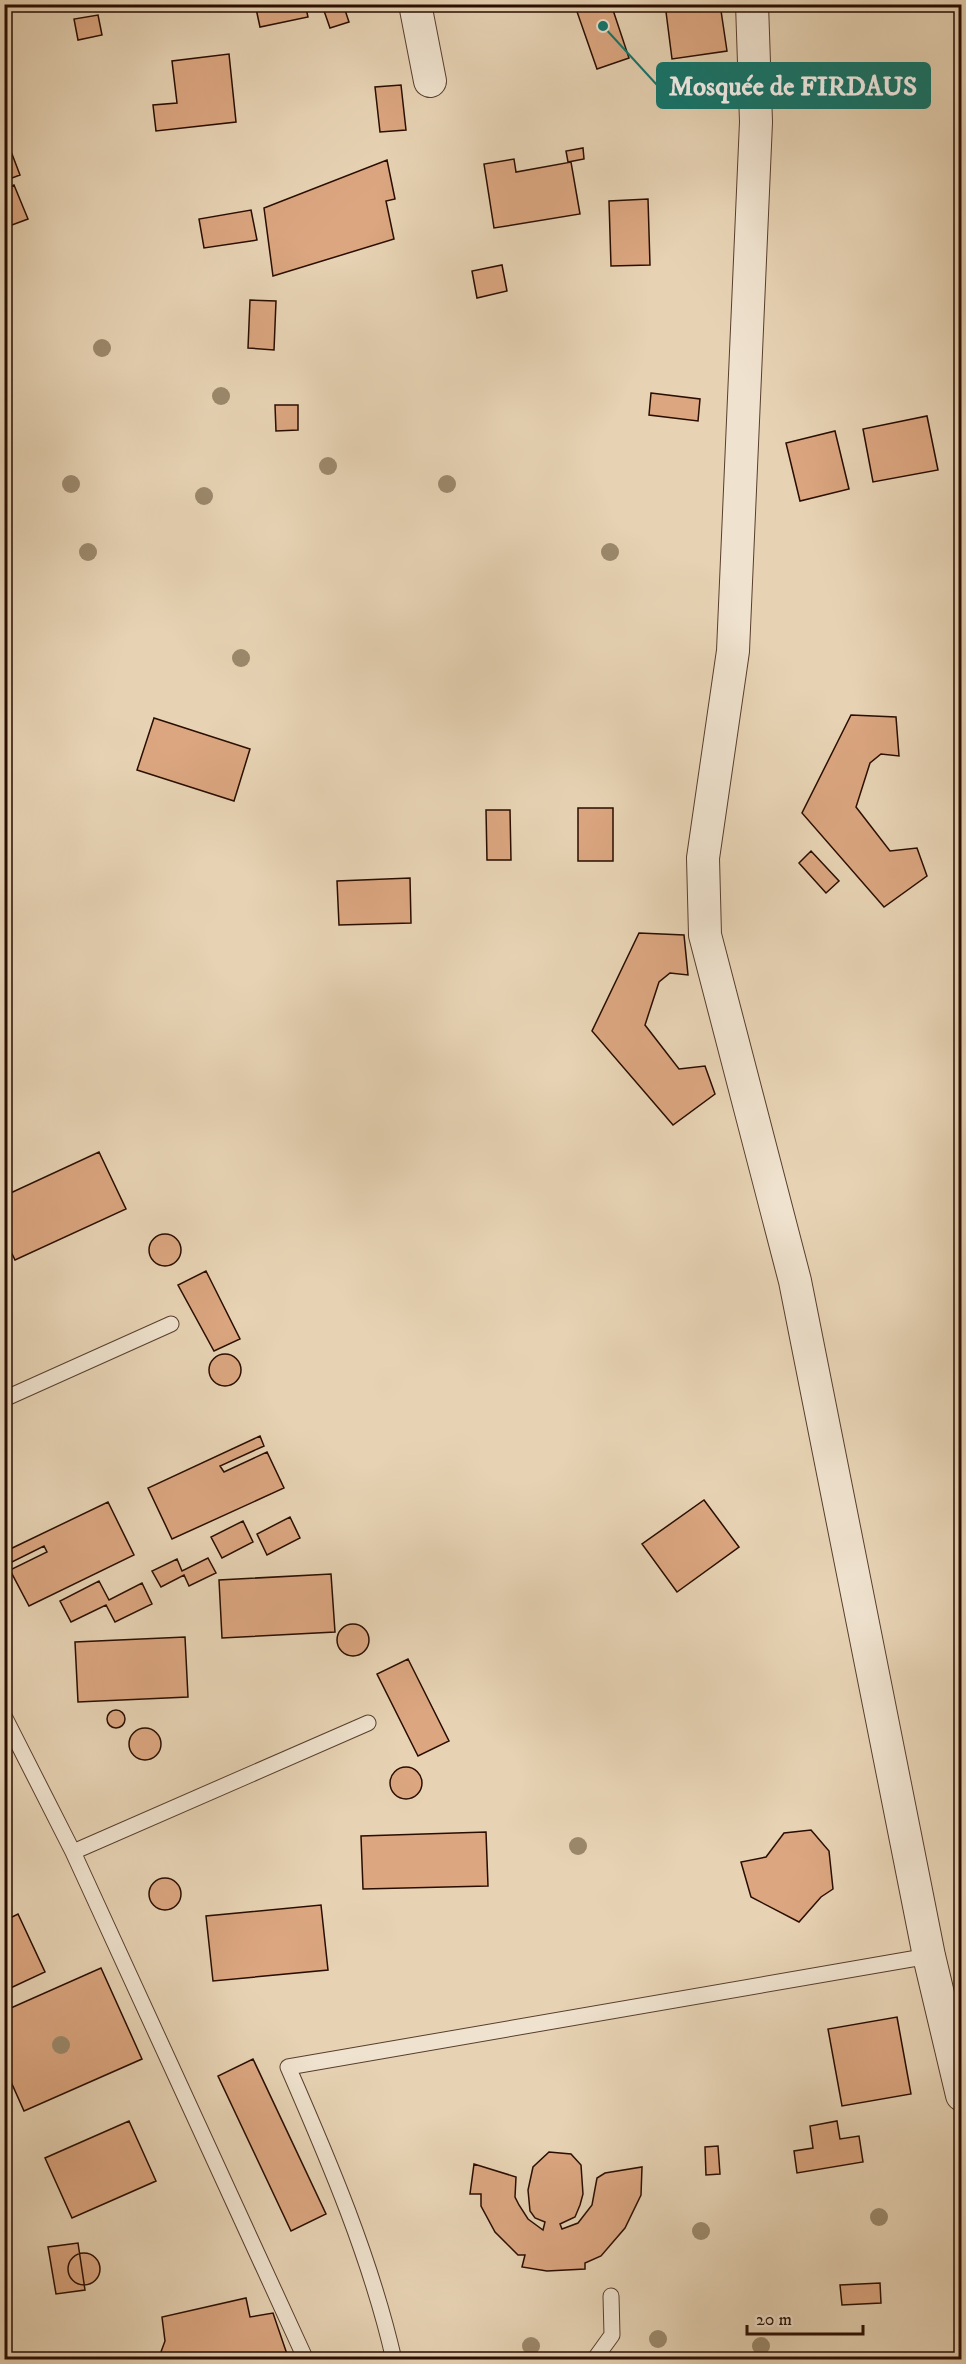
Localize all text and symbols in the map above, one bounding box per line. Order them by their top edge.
callout: Mosquée de FIRDAUS [657,63,930,108]
text: Mosquée de FIRDAUS [669,70,917,104]
scale bar [747,2298,862,2336]
text: 20 m [756,2309,792,2331]

